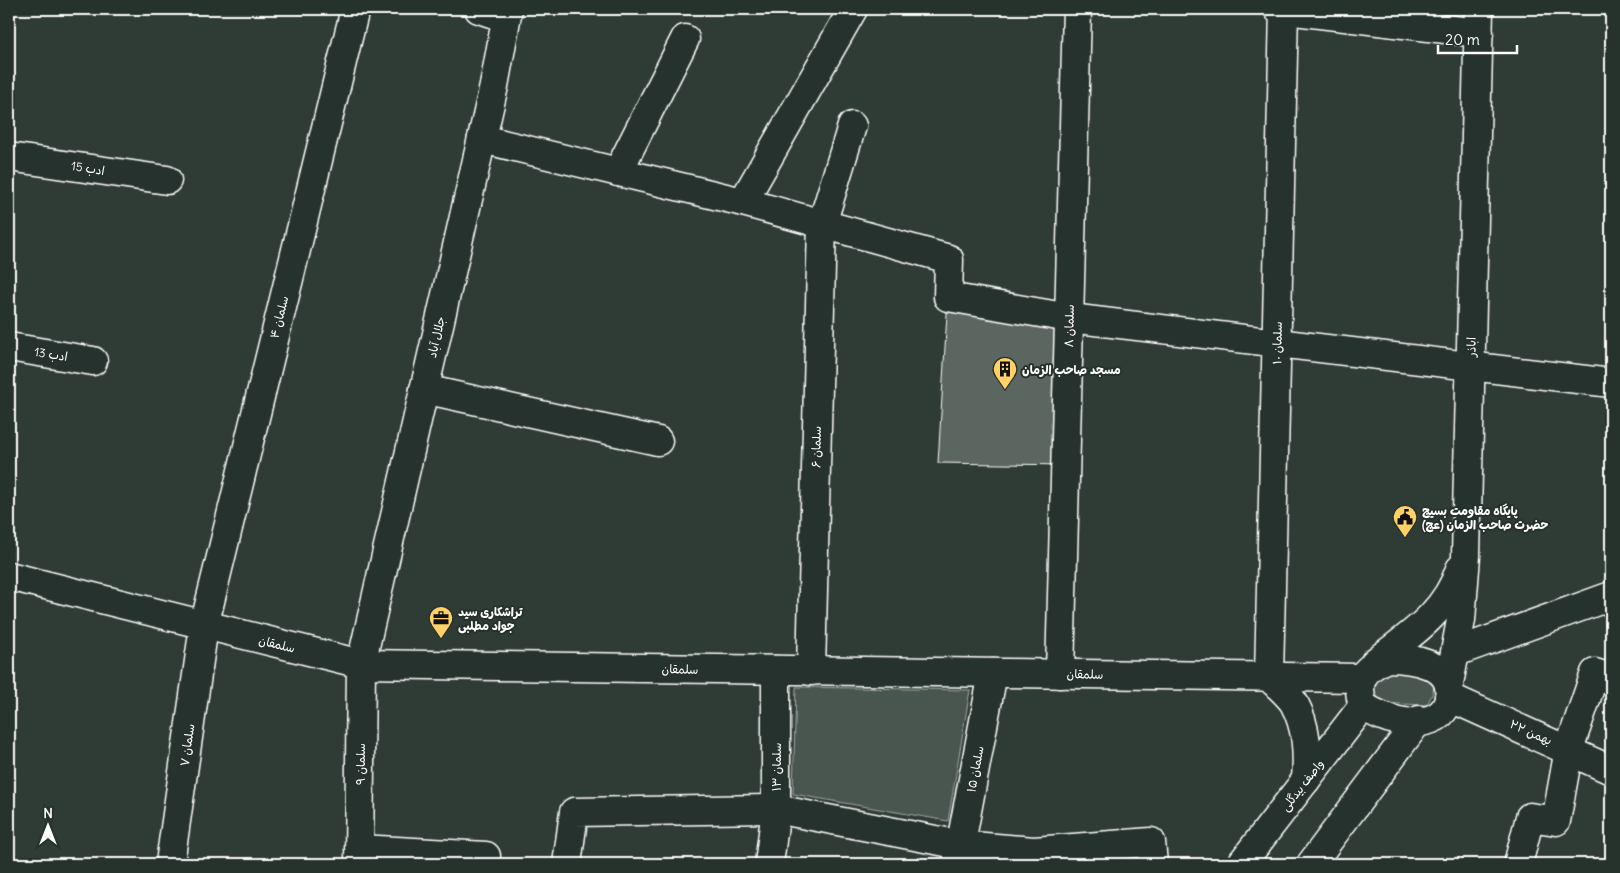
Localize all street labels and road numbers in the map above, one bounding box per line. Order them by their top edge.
street label: ادب 15 [70,158,106,179]
street label: سلمان ۴ [266,294,292,340]
street label: سلمان ۸ [1061,304,1077,348]
street label: جلال آباد [424,315,449,359]
street label: سلمان ۱۰ [1269,321,1285,365]
street label: اباذر [1463,337,1480,358]
street label: ادب 13 [33,344,69,365]
street label: سلمان ۶ [808,426,824,468]
street label: سلمقان [257,632,297,656]
street label: سلمقان [662,661,698,677]
street label: سلمقان [1067,666,1103,682]
street label: ۲۲ بهمن [1507,716,1555,749]
street label: سلمان ۷ [177,723,197,767]
street label: سلمان ۹ [353,743,368,785]
street label: سلمان ۱۳ [769,743,784,791]
street label: سلمان ۱۵ [963,744,987,794]
street label: واصف بیدگلی [1277,756,1328,814]

